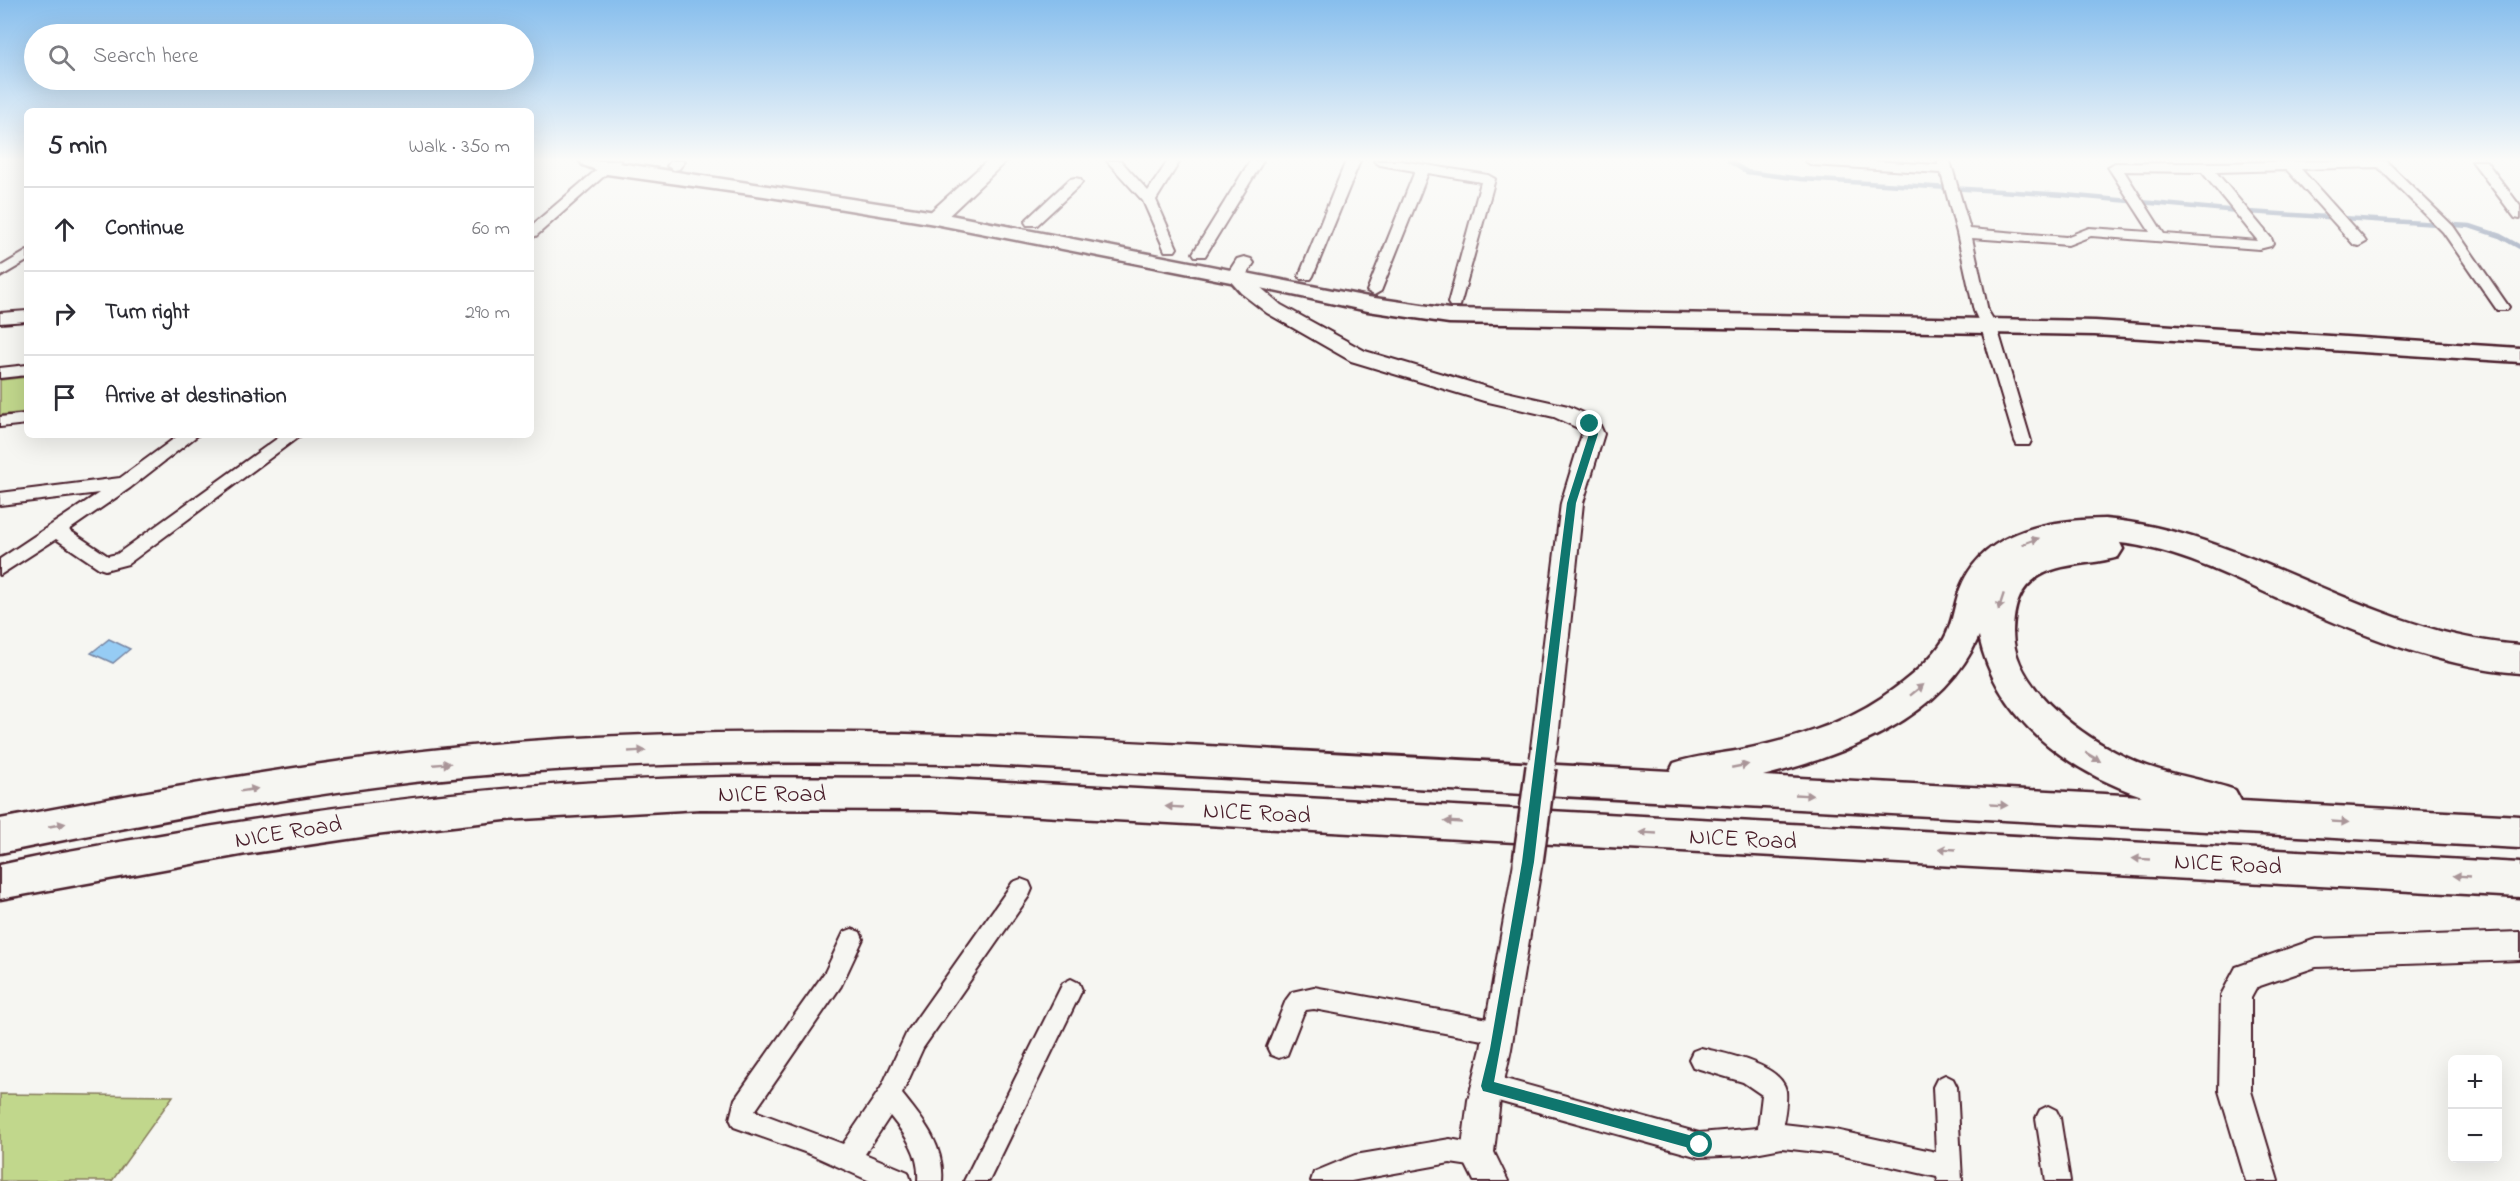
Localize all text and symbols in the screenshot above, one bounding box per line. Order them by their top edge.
search box [24,24,534,90]
icon: search [45,41,78,74]
text: Search here [93,41,198,73]
text: 5 min [48,128,107,166]
text: Walk · 350 m [408,133,510,162]
icon: ahead [48,213,81,246]
text: Continue [105,213,184,245]
text: 60 m [472,215,510,244]
icon: right [48,297,81,330]
text: Turn right [105,297,190,329]
text: 290 m [465,299,510,328]
icon: arrive [48,381,81,414]
text: Arrive at destination [105,381,287,413]
route end [1576,410,1602,436]
one-way arrow [2022,536,2040,546]
one-way arrow [1996,593,2005,611]
one-way arrow [1910,684,1925,697]
one-way arrow [627,746,646,755]
one-way arrow [2085,751,2101,762]
one-way arrow [433,759,452,769]
one-way arrow [1731,761,1750,770]
street label: NICE Road [718,778,826,813]
one-way arrow [240,786,259,795]
one-way arrow [1795,790,1814,799]
street label: NICE Road [1202,794,1312,835]
one-way arrow [1989,801,2008,810]
one-way arrow [1165,803,1184,812]
street label: NICE Road [232,808,345,859]
one-way arrow [2331,817,2350,827]
one-way arrow [1444,818,1463,827]
one-way arrow [48,820,67,829]
street label: NICE Road [1688,820,1798,861]
one-way arrow [1638,829,1657,838]
one-way arrow [1938,845,1957,854]
street label: NICE Road [2173,845,2283,886]
one-way arrow [2132,854,2151,863]
one-way arrow [2452,872,2471,881]
map controls [2448,1055,2502,1163]
button: + [2448,1055,2502,1109]
button: − [2448,1109,2502,1163]
route start [1686,1131,1712,1157]

